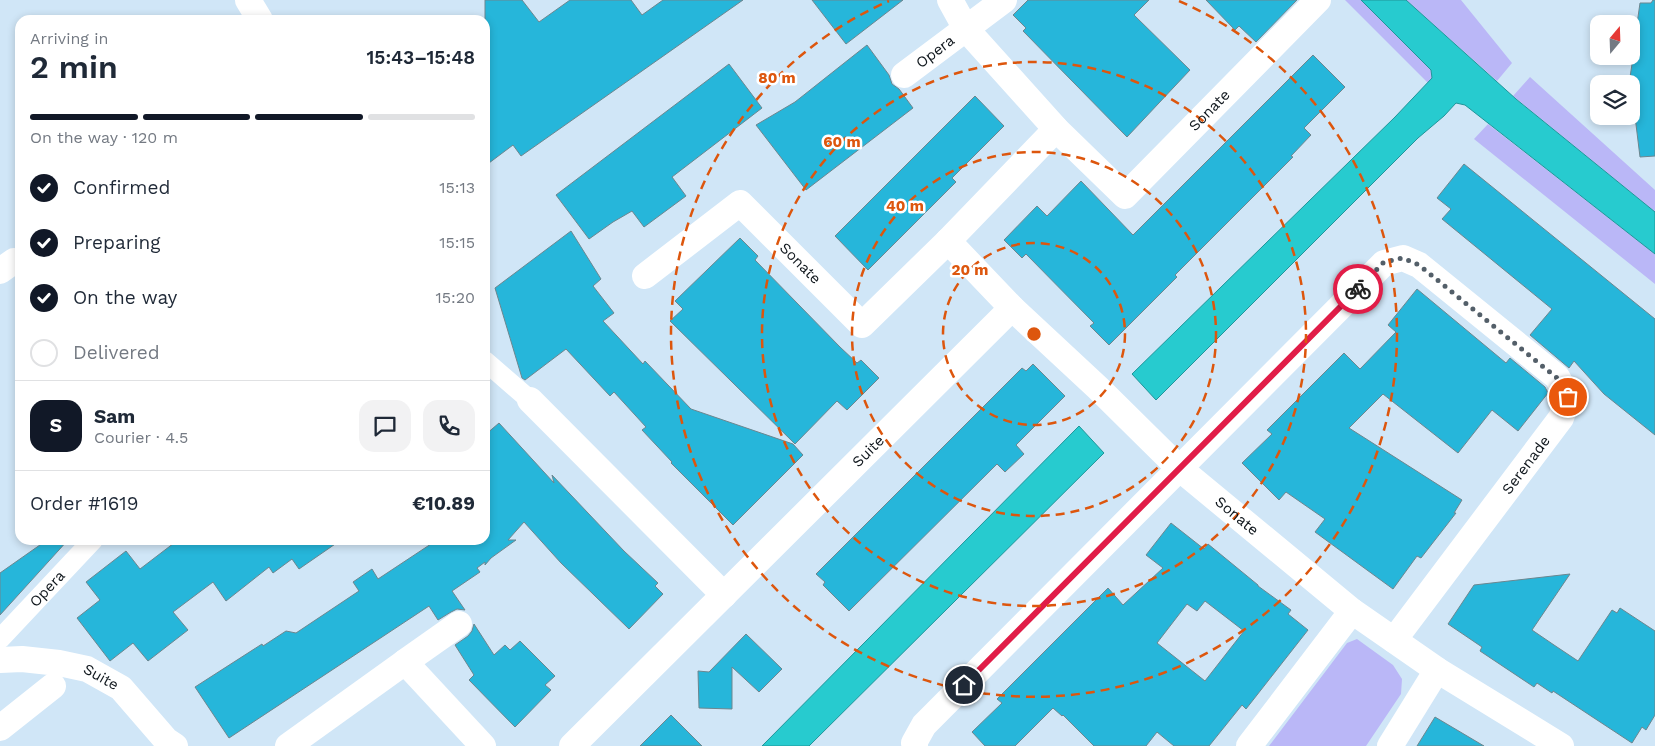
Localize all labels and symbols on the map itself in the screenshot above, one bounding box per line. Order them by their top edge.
north arrow [1590,15,1640,65]
street label: Opera [912,31,958,72]
text: 80 m [758,69,796,87]
street label: Sonate [1185,86,1234,135]
text: 60 m [823,133,861,151]
text: 40 m [886,197,924,215]
street label: Sonate [776,239,825,288]
text: 20 m [951,261,989,279]
courier [1333,264,1383,314]
centre of rings [1025,325,1043,343]
pin [1547,376,1589,418]
street label: Suite [849,431,888,471]
street label: Serenade [1498,432,1554,498]
street label: Sonate [1211,493,1262,539]
street label: Opera [26,566,69,611]
street label: Suite [80,660,122,694]
pin [943,664,985,706]

